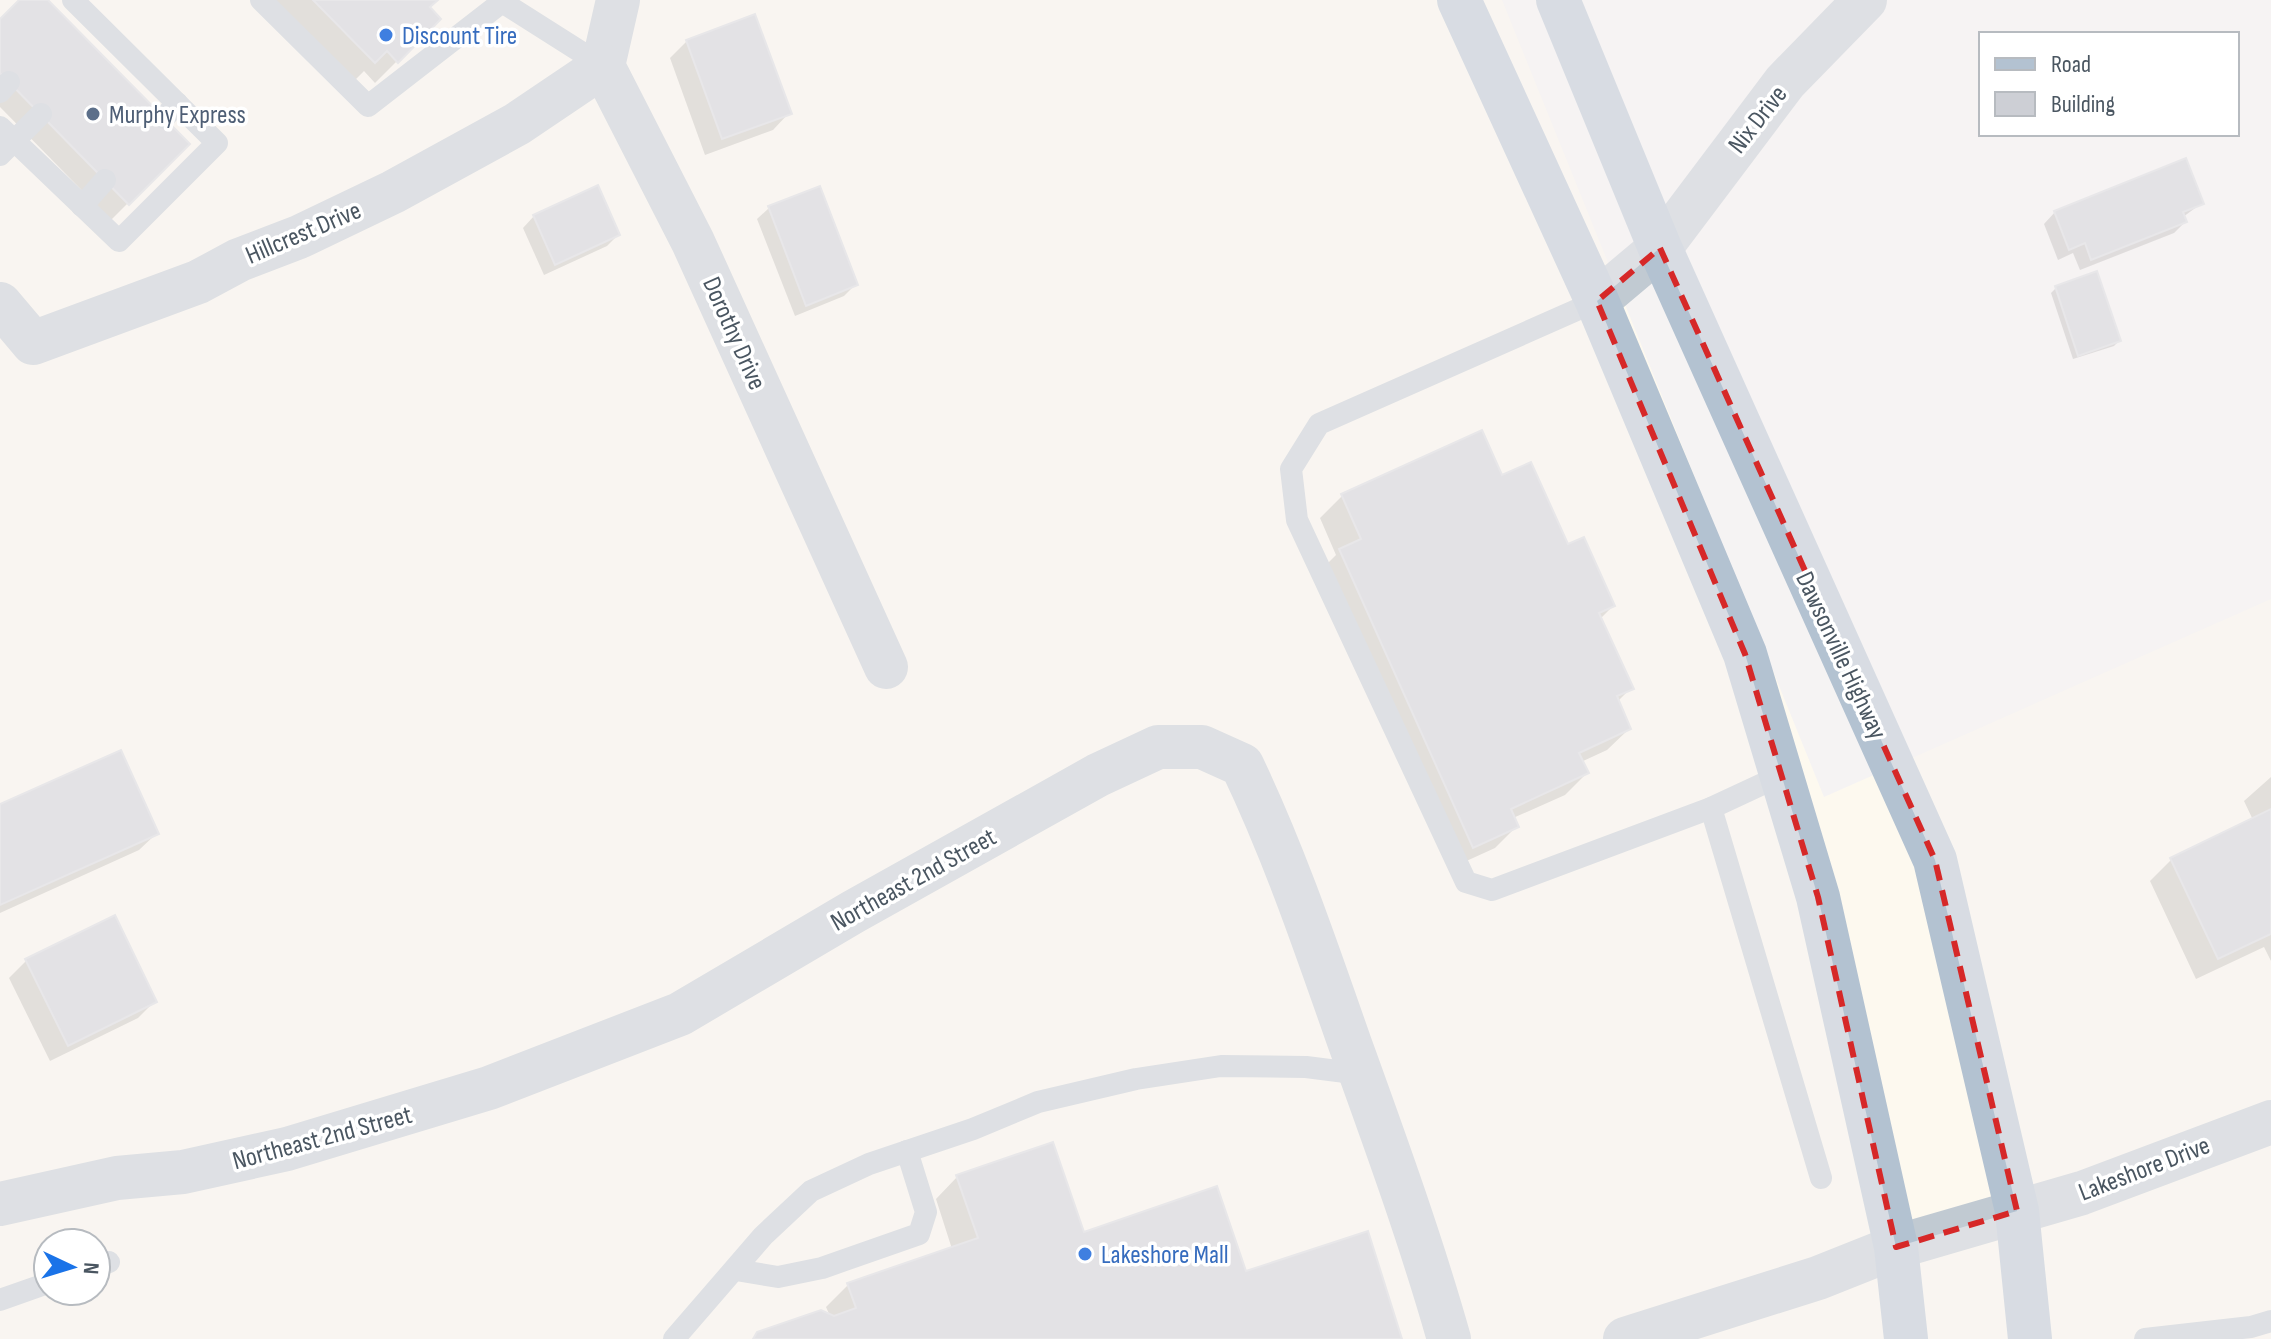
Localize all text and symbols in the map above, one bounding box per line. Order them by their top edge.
place label: Discount Tire [402,21,517,52]
marker: Discount Tire [377,26,395,44]
legend [1979,32,2239,136]
text: Road [2051,50,2091,79]
street label: Nix Drive [1722,80,1794,160]
text: Building [2051,90,2115,119]
place label: Murphy Express [109,100,246,131]
marker: Murphy Express [84,105,102,123]
street label: Hillcrest Drive [241,195,366,272]
street label: Dorothy Drive [695,273,772,395]
street label: Dawsonville Highway [1788,567,1893,744]
street label: Northeast 2nd Street [826,822,1002,939]
street label: Northeast 2nd Street [229,1100,416,1177]
street label: Lakeshore Drive [2075,1130,2214,1209]
north arrow [32,1227,112,1307]
place label: Lakeshore Mall [1101,1240,1229,1271]
marker: Lakeshore Mall [1076,1245,1094,1263]
text: N [77,1261,104,1275]

